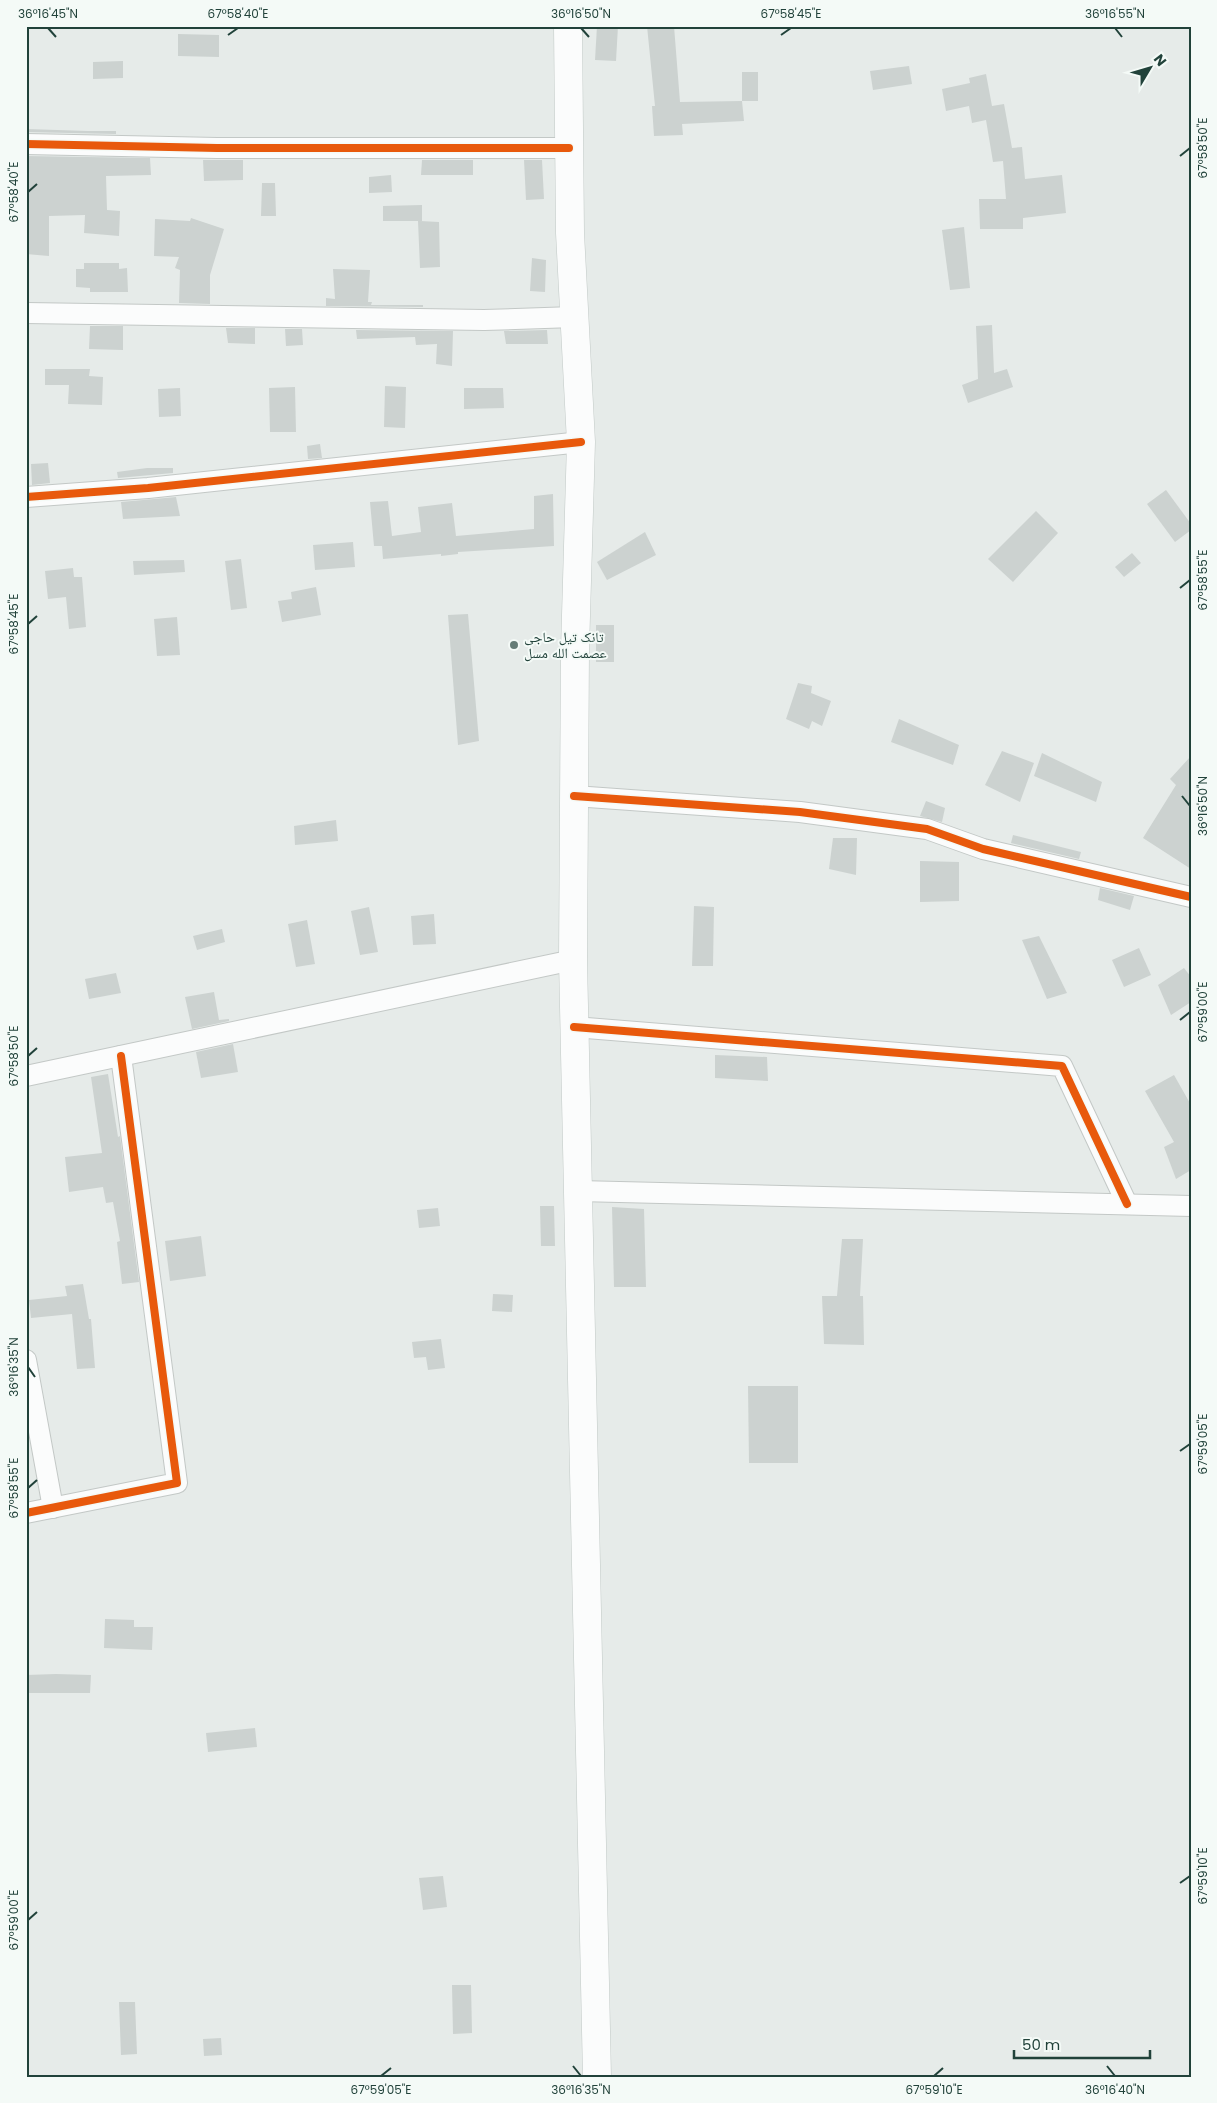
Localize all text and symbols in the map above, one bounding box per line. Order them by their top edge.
text: 36°16'45"N [18,5,78,22]
text: 67°58'40"E [208,5,268,22]
text: 36°16'50"N [551,5,611,22]
text: 67°58'45"E [761,5,821,22]
text: 36°16'55"N [1085,5,1145,22]
north arrow [1124,42,1174,92]
text: N [1149,50,1171,70]
text: 67°58'50"E [1194,118,1211,178]
text: 67°58'40"E [5,162,22,222]
text: 67°58'55"E [1194,550,1211,610]
text: 67°58'45"E [5,594,22,654]
place label: تانک تیل حاجی عصمت الله مسل [524,627,607,663]
marker: تانک تیل حاجی عصمت الله مسل [508,639,520,651]
text: 36°16'50"N [1194,776,1211,836]
text: 67°59'00"E [1194,982,1211,1042]
text: 67°58'50"E [5,1026,22,1086]
text: 36°16'35"N [5,1337,22,1397]
text: 67°59'05"E [1194,1414,1211,1474]
text: 67°58'55"E [5,1458,22,1518]
text: 67°59'10"E [1194,1847,1211,1905]
text: 67°59'00"E [5,1890,22,1950]
scale bar [1014,2028,1151,2060]
text: 50 m [1022,2034,1060,2055]
text: 67°59'05"E [351,2081,411,2098]
text: 36°16'35"N [551,2081,611,2098]
text: 67°59'10"E [905,2081,963,2098]
text: 36°16'40"N [1085,2081,1145,2098]

